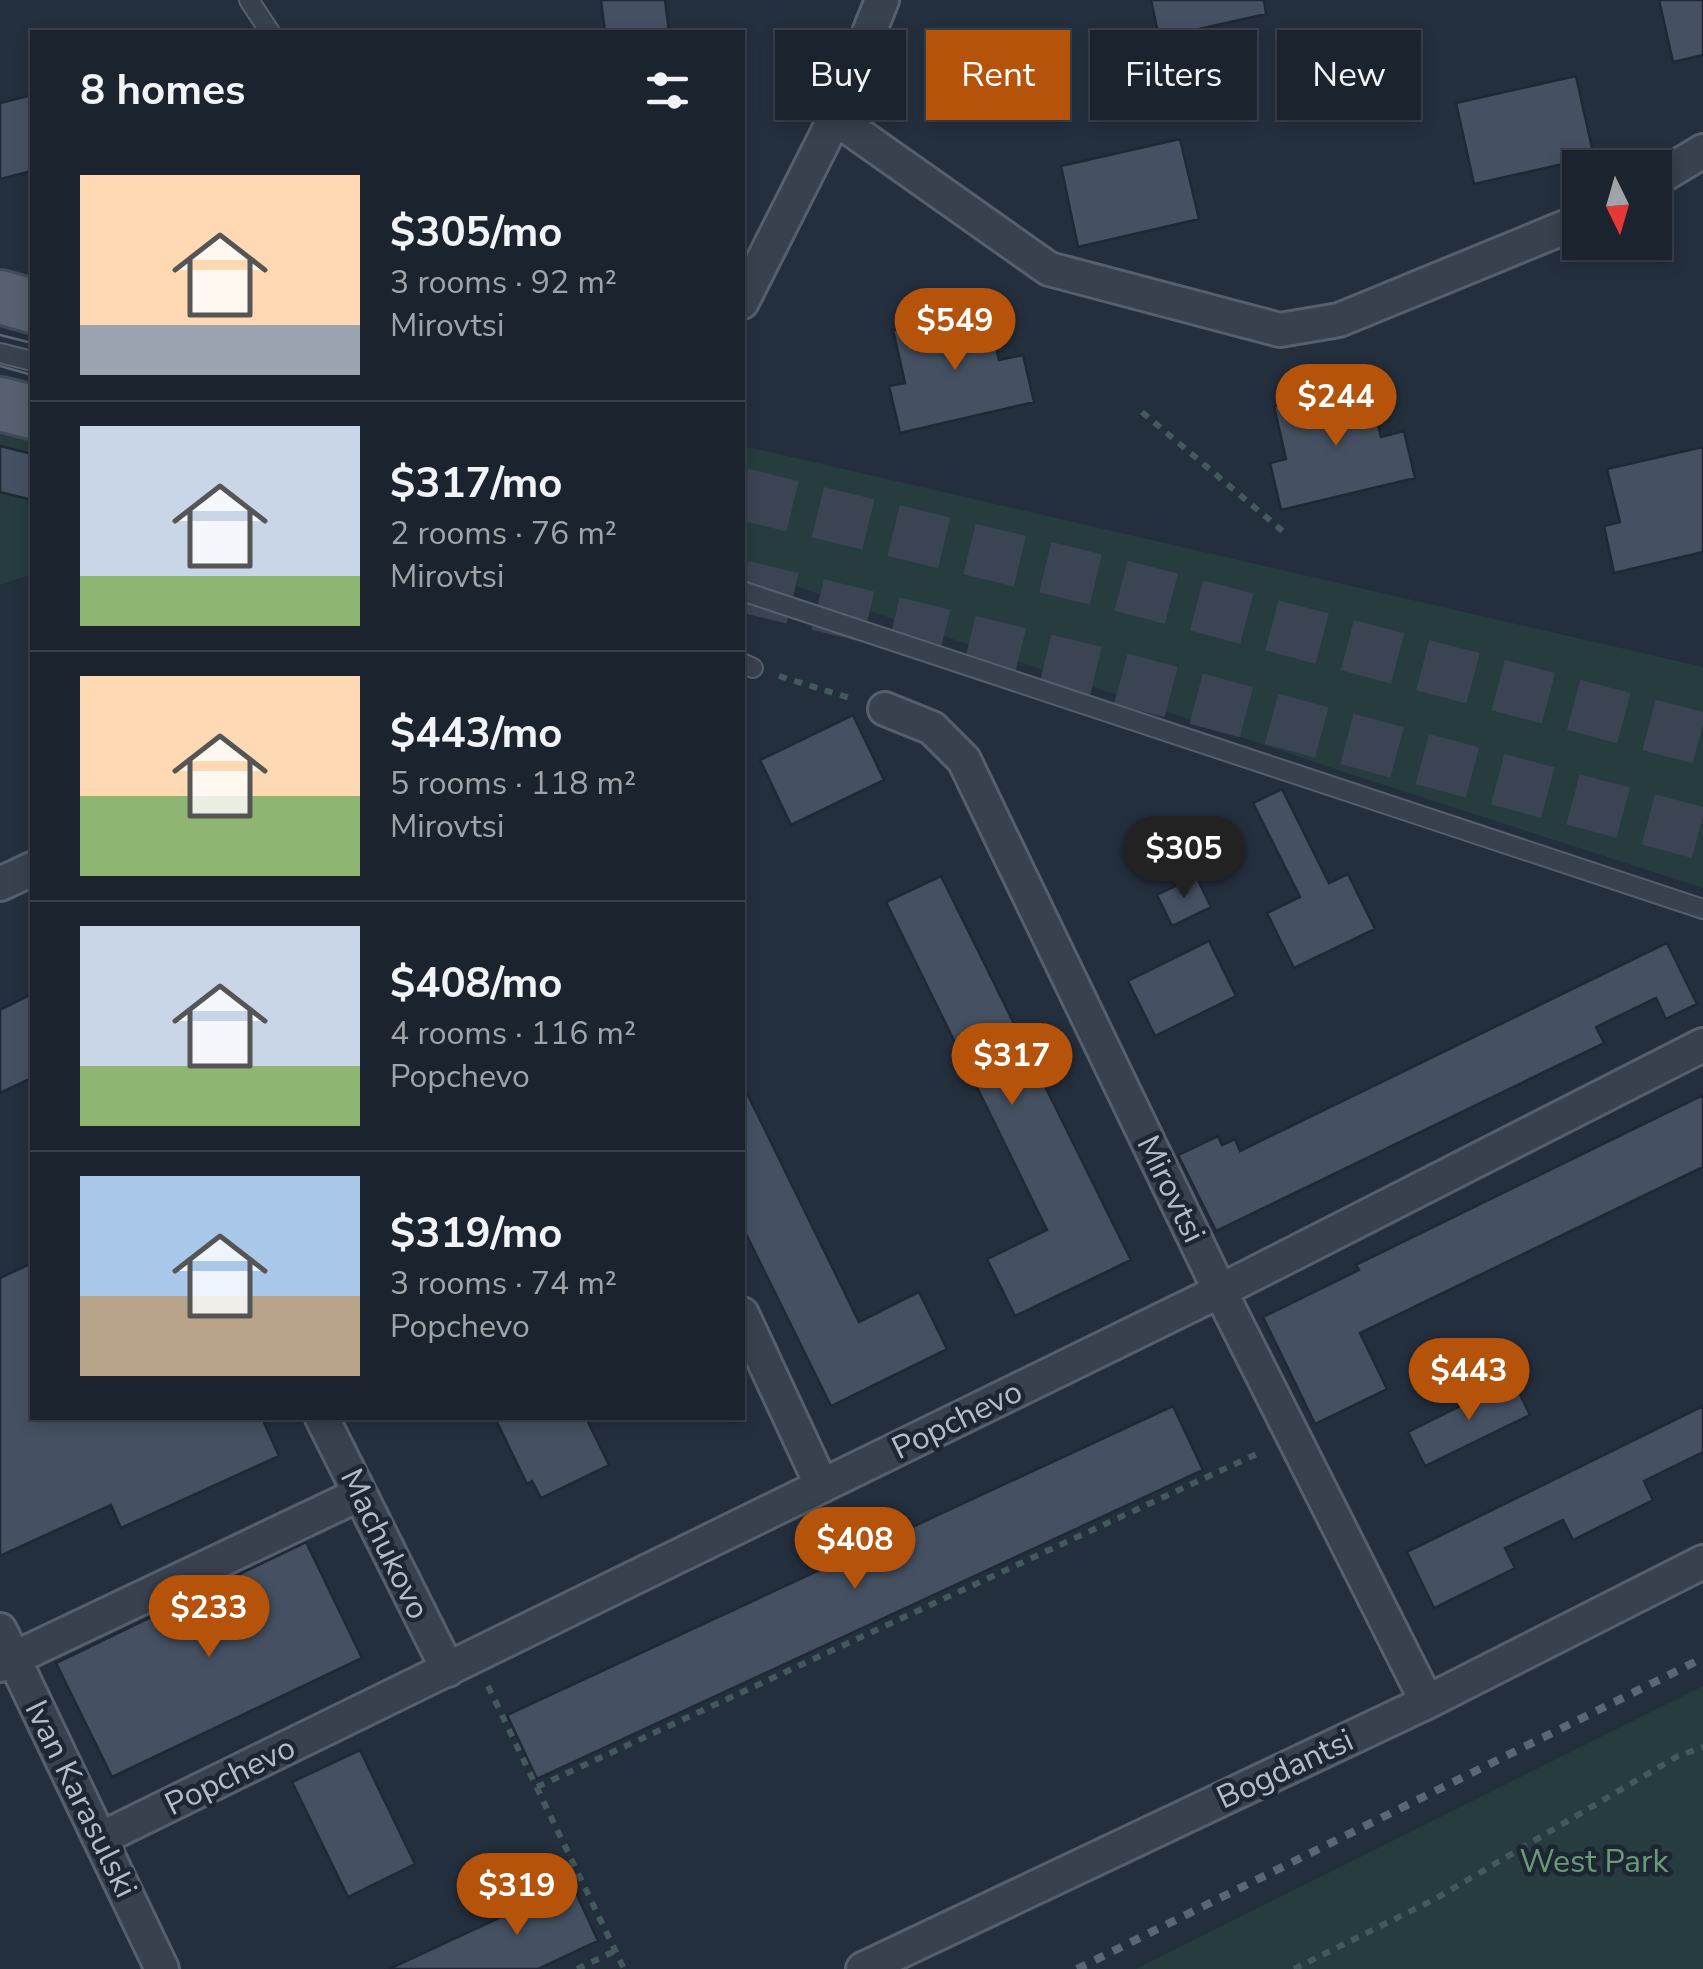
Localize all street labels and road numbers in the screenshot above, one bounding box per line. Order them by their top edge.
street label: Mirovtsi [1127,1128,1215,1250]
street label: Popchevo [885,1370,1029,1470]
street label: Machukovo [330,1462,440,1626]
street label: Ivan Karasulski [15,1693,147,1905]
street label: Bogdantsi [1210,1719,1360,1819]
street label: Popchevo [158,1726,302,1826]

